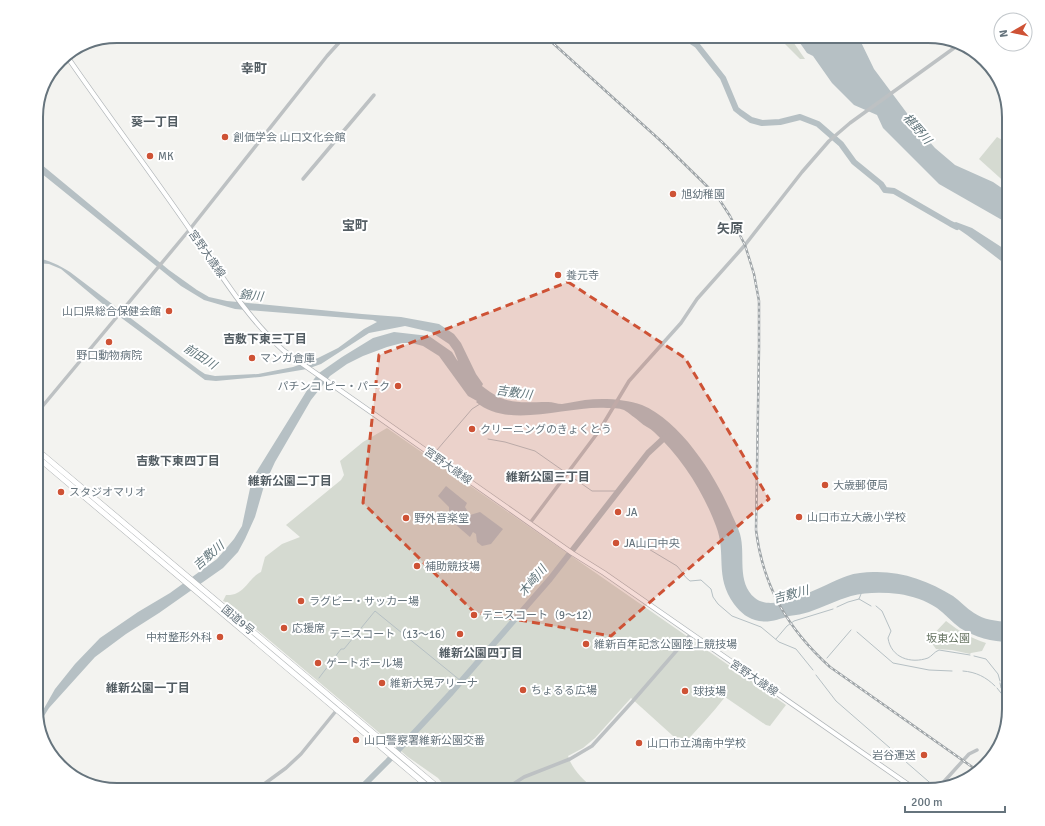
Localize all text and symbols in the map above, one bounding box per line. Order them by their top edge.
north arrow [993,12,1033,52]
text: N [997,29,1011,38]
district label: 幸町 [241,61,267,77]
water label: 椹野川 [900,110,936,149]
district label: 葵一丁目 [131,115,179,130]
place label: 創価学会 山口文化会館 [233,131,345,144]
marker: 創価学会 山口文化会館 [220,132,230,142]
place label: MK [158,150,174,163]
marker: MK [145,151,155,161]
place label: 旭幼稚園 [681,188,725,201]
marker: 旭幼稚園 [668,189,678,199]
district label: 宝町 [342,218,368,234]
district label: 矢原 [717,221,743,237]
street label: 宮野大歳線 [186,228,228,280]
place label: 養元寺 [566,269,599,282]
marker: 養元寺 [553,270,563,280]
water label: 錦川 [238,287,266,305]
place label: 山口県総合保健会館 [62,305,161,318]
marker: 山口県総合保健会館 [164,306,174,316]
district label: 吉敷下東三丁目 [223,332,307,347]
marker: 野口動物病院 [104,337,114,347]
water label: 前田川 [181,341,221,374]
place label: 野口動物病院 [76,349,142,362]
place label: マンガ倉庫 [260,352,315,365]
marker: マンガ倉庫 [247,353,257,363]
place label: パチンコ ピー・パーク [278,380,390,393]
marker: パチンコ ピー・パーク [393,381,403,391]
water label: 吉敷川 [495,383,535,403]
place label: クリーニングのきょくとう [480,423,612,436]
marker: クリーニングのきょくとう [467,424,477,434]
street label: 宮野大歳線 [422,445,474,487]
district label: 吉敷下東四丁目 [136,454,220,469]
district label: 維新公園三丁目 [506,470,590,485]
district label: 維新公園二丁目 [248,474,332,489]
place label: 大歳郵便局 [833,479,888,492]
marker: 大歳郵便局 [820,480,830,490]
place label: スタジオマリオ [69,486,146,499]
marker: スタジオマリオ [56,487,66,497]
place label: JA [626,506,638,519]
marker: JA [613,507,623,517]
place label: 山口市立大歳小学校 [807,511,906,524]
place label: 野外音楽堂 [414,512,469,525]
marker: 山口市立大歳小学校 [794,512,804,522]
marker: 野外音楽堂 [401,513,411,523]
water label: 吉敷川 [190,537,229,573]
place label: JA山口中央 [624,537,680,550]
marker: JA山口中央 [611,538,621,548]
place label: 補助競技場 [425,560,480,573]
marker: 補助競技場 [412,561,422,571]
water label: 木崎川 [516,561,552,600]
water label: 吉敷川 [772,583,812,607]
place label: ラグビー・サッカー場 [309,595,419,608]
marker: ラグビー・サッカー場 [296,596,306,606]
street label: 国道9号 [219,603,257,637]
place label: テニスコート（9～12） [482,609,599,622]
marker: テニスコート（9～12） [469,610,479,620]
place label: 応援席 [292,622,325,635]
marker: 応援席 [279,623,289,633]
place label: テニスコート（13～16） [329,628,452,641]
marker: テニスコート（13～16） [455,629,465,639]
place label: 中村整形外科 [146,631,212,644]
marker: 中村整形外科 [215,632,225,642]
park label: 坂東公園 [926,632,970,645]
place label: 維新百年記念公園陸上競技場 [594,638,737,651]
marker: 維新百年記念公園陸上競技場 [581,639,591,649]
district label: 維新公園四丁目 [439,646,523,661]
place label: ゲートボール場 [326,657,403,670]
street label: 宮野大歳線 [728,657,780,699]
marker: ゲートボール場 [313,658,323,668]
place label: 維新大晃アリーナ [390,677,478,690]
marker: 維新大晃アリーナ [377,678,387,688]
district label: 維新公園一丁目 [106,681,190,696]
place label: ちょるる広場 [531,684,597,697]
marker: ちょるる広場 [518,685,528,695]
place label: 球技場 [693,685,726,698]
marker: 球技場 [680,686,690,696]
place label: 山口警察署維新公園交番 [364,734,485,747]
marker: 山口警察署維新公園交番 [351,735,361,745]
place label: 山口市立鴻南中学校 [647,737,746,750]
marker: 山口市立鴻南中学校 [634,738,644,748]
place label: 岩谷運送 [872,749,916,762]
marker: 岩谷運送 [919,750,929,760]
scale bar [905,788,1005,814]
text: 200 m [911,795,943,810]

